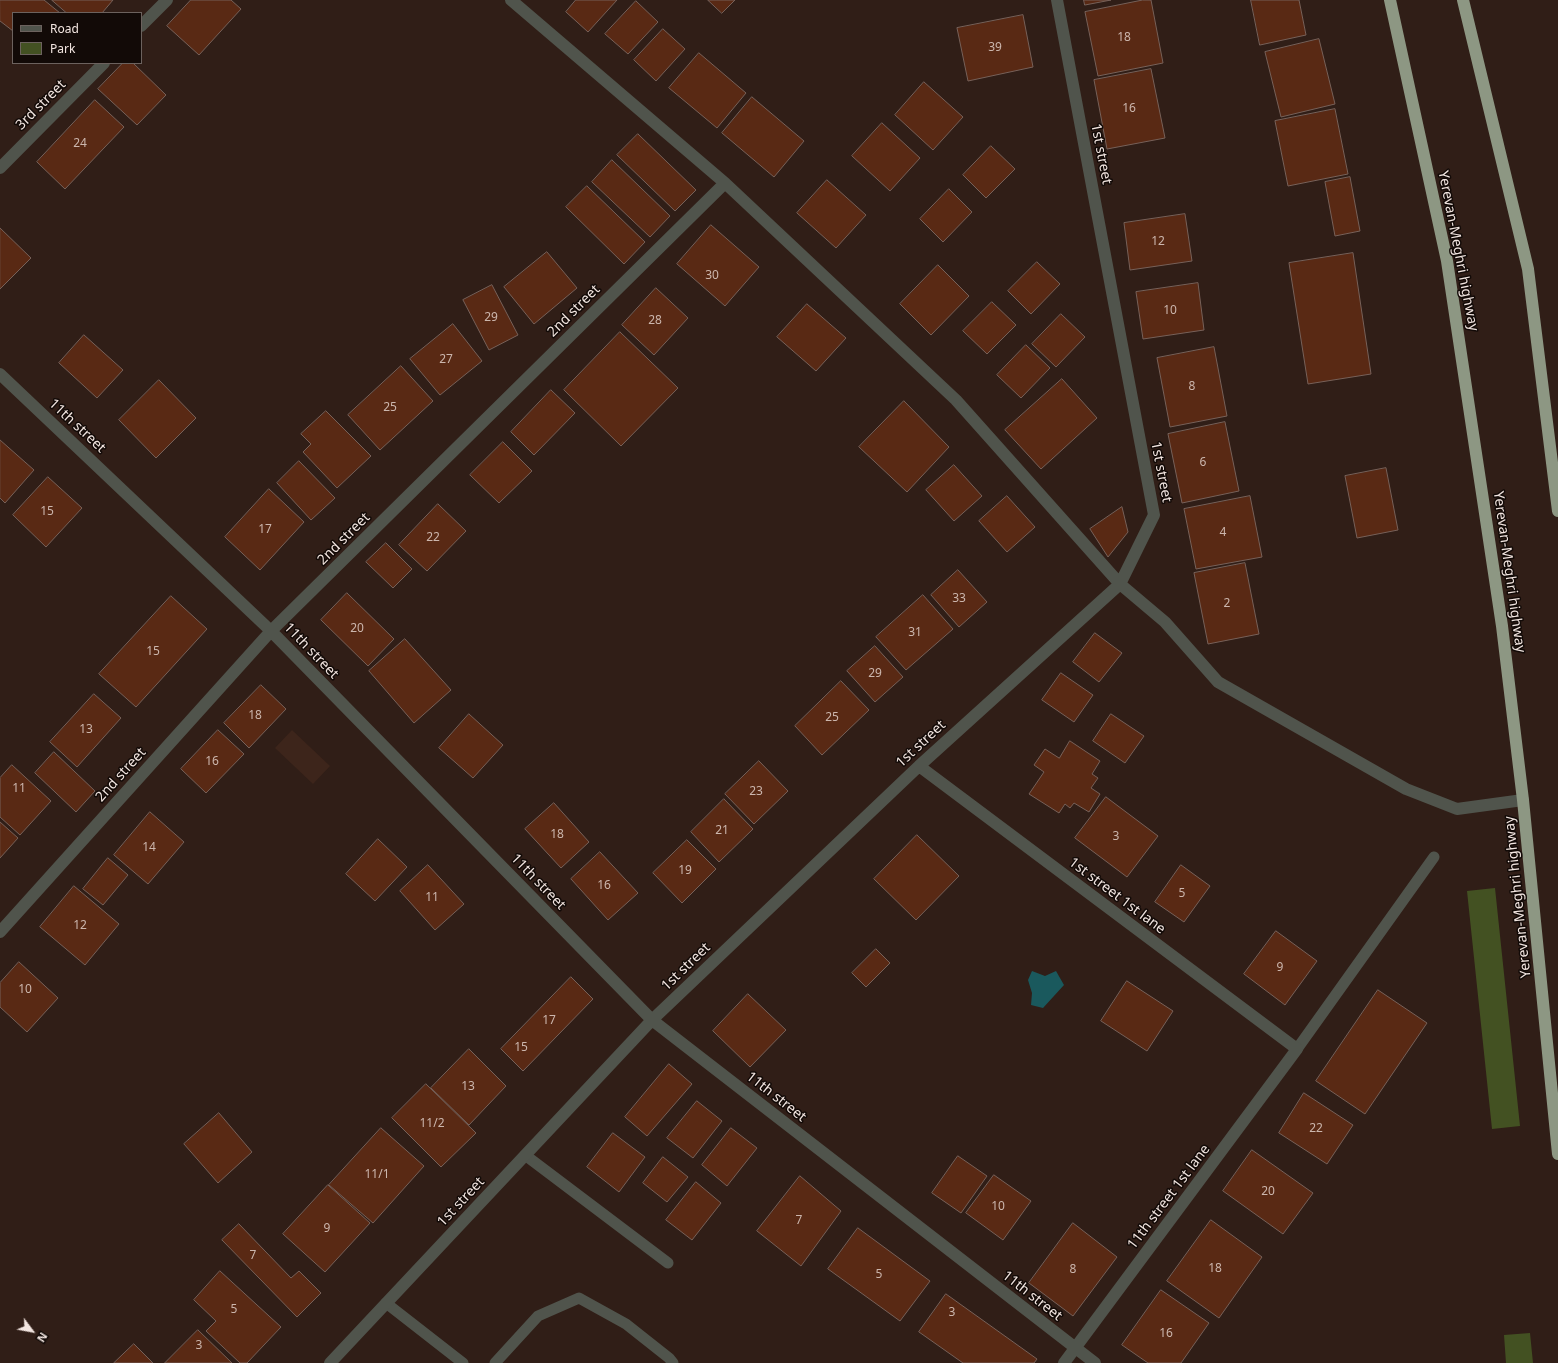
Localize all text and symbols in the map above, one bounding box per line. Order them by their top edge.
legend [12,12,142,64]
text: Road [50,20,79,37]
house number: 18 [1117,31,1131,45]
text: Park [50,40,75,57]
house number: 39 [988,41,1002,55]
street label: 3rd street [12,76,70,134]
house number: 16 [1122,102,1136,116]
street label: 1st street [1087,122,1115,186]
house number: 24 [73,137,87,151]
street label: Yerevan-Meghri highway [1434,170,1482,332]
house number: 12 [1151,235,1165,249]
house number: 30 [705,269,719,283]
street label: 2nd street [544,281,604,341]
house number: 10 [1163,304,1177,318]
house number: 29 [484,311,498,325]
house number: 28 [648,314,662,328]
house number: 27 [439,353,453,367]
house number: 8 [1189,380,1195,394]
street label: 11th street [45,395,109,457]
house number: 25 [383,401,397,415]
street label: 1st street [1147,440,1175,504]
house number: 6 [1200,456,1206,470]
street label: Yerevan-Meghri highway [1489,490,1529,654]
house number: 15 [40,505,54,519]
street label: 2nd street [314,509,374,569]
house number: 17 [258,523,272,537]
house number: 4 [1220,526,1226,540]
house number: 22 [426,531,440,545]
house number: 33 [952,592,966,606]
house number: 2 [1224,597,1230,611]
street label: 11th street [280,619,342,683]
house number: 20 [350,622,364,636]
house number: 31 [908,626,922,640]
house number: 15 [146,645,160,659]
house number: 29 [868,667,882,681]
house number: 18 [248,709,262,723]
house number: 25 [825,711,839,725]
street label: 1st street [893,717,949,771]
house number: 13 [79,723,93,737]
street label: 2nd street [92,744,150,806]
house number: 16 [205,755,219,769]
house number: 11 [12,782,26,796]
house number: 23 [749,785,763,799]
street label: Yerevan-Meghri highway [1501,815,1535,979]
house number: 21 [715,824,729,838]
house number: 18 [550,828,564,842]
house number: 3 [1113,830,1119,844]
house number: 14 [142,841,156,855]
street label: 11th street [507,850,569,914]
street label: 1st street 1st lane [1065,854,1169,938]
house number: 19 [678,864,692,878]
house number: 16 [597,879,611,893]
house number: 5 [1179,887,1185,901]
house number: 11 [425,891,439,905]
house number: 12 [73,919,87,933]
street label: 1st street [658,940,714,994]
house number: 9 [1277,961,1283,975]
house number: 10 [18,983,32,997]
house number: 17 [542,1014,556,1028]
house number: 15 [514,1041,528,1055]
street label: 11th street [743,1068,809,1126]
house number: 13 [461,1080,475,1094]
house number: 11/2 [419,1117,445,1131]
house number: 22 [1309,1122,1323,1136]
street label: 11th street 1st lane [1124,1141,1214,1253]
house number: 11/1 [364,1168,390,1182]
street label: 1st street [434,1174,488,1230]
house number: 20 [1261,1185,1275,1199]
house number: 10 [991,1200,1005,1214]
house number: 7 [796,1214,802,1228]
house number: 9 [324,1222,330,1236]
house number: 7 [250,1249,256,1263]
house number: 18 [1208,1262,1222,1276]
house number: 8 [1070,1263,1076,1277]
street label: 11th street [999,1267,1065,1325]
house number: 5 [876,1268,882,1282]
house number: 5 [231,1303,237,1317]
house number: 3 [949,1306,955,1320]
north arrow [12,1311,52,1351]
house number: 16 [1159,1327,1173,1341]
text: N [34,1330,51,1345]
house number: 3 [196,1339,202,1353]

